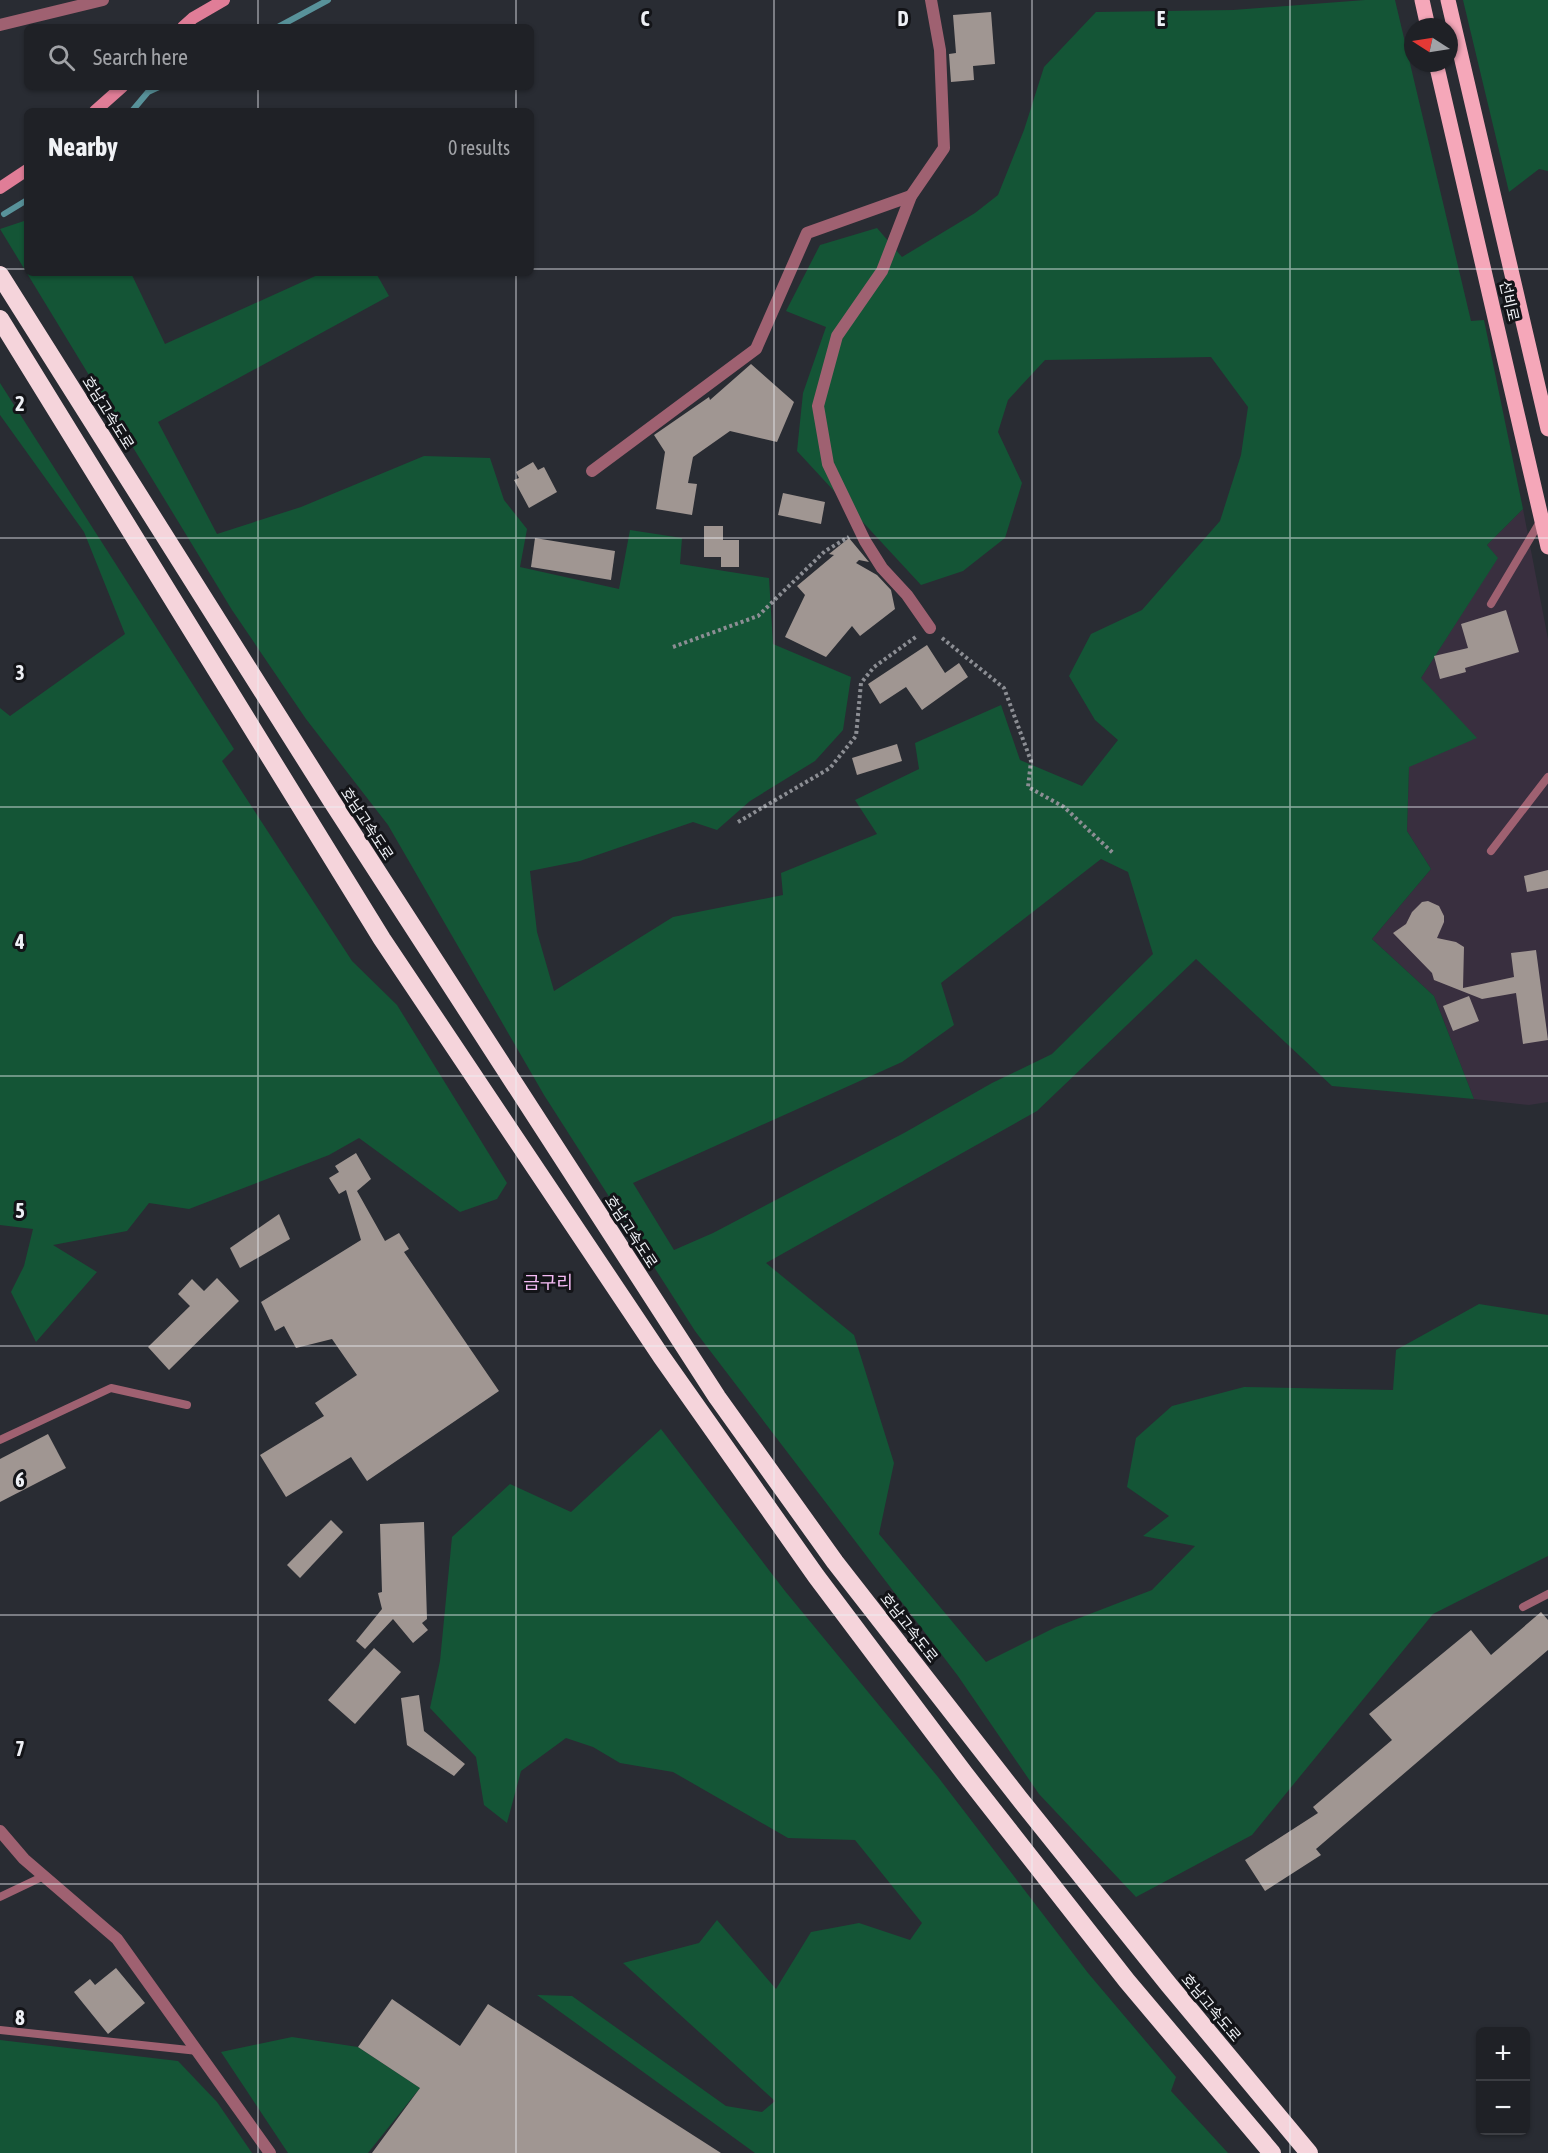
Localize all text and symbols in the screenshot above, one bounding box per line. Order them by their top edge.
text: C [641,7,650,30]
text: D [897,7,909,30]
text: E [1157,7,1166,30]
north arrow [1404,18,1458,72]
search box [24,24,534,90]
icon: search [45,41,78,74]
text: Search here [93,44,188,70]
text: Nearby [48,132,118,162]
text: 0 results [448,136,510,159]
street label: 선비로 [1497,279,1522,323]
street label: 호남고속도로 [79,373,138,452]
text: 2 [15,392,25,415]
text: 3 [15,661,25,684]
street label: 호남고속도로 [338,784,397,863]
text: 4 [14,930,25,953]
street label: 호남고속도로 [602,1192,661,1271]
text: 5 [15,1199,25,1222]
district label: 금구리 [523,1272,573,1293]
text: 6 [15,1468,25,1491]
street label: 호남고속도로 [877,1590,942,1666]
text: 7 [15,1737,25,1760]
street label: 호남고속도로 [1178,1970,1245,2045]
text: 8 [15,2006,25,2029]
map controls [1476,2027,1530,2135]
button: + [1476,2027,1530,2081]
button: − [1476,2081,1530,2135]

